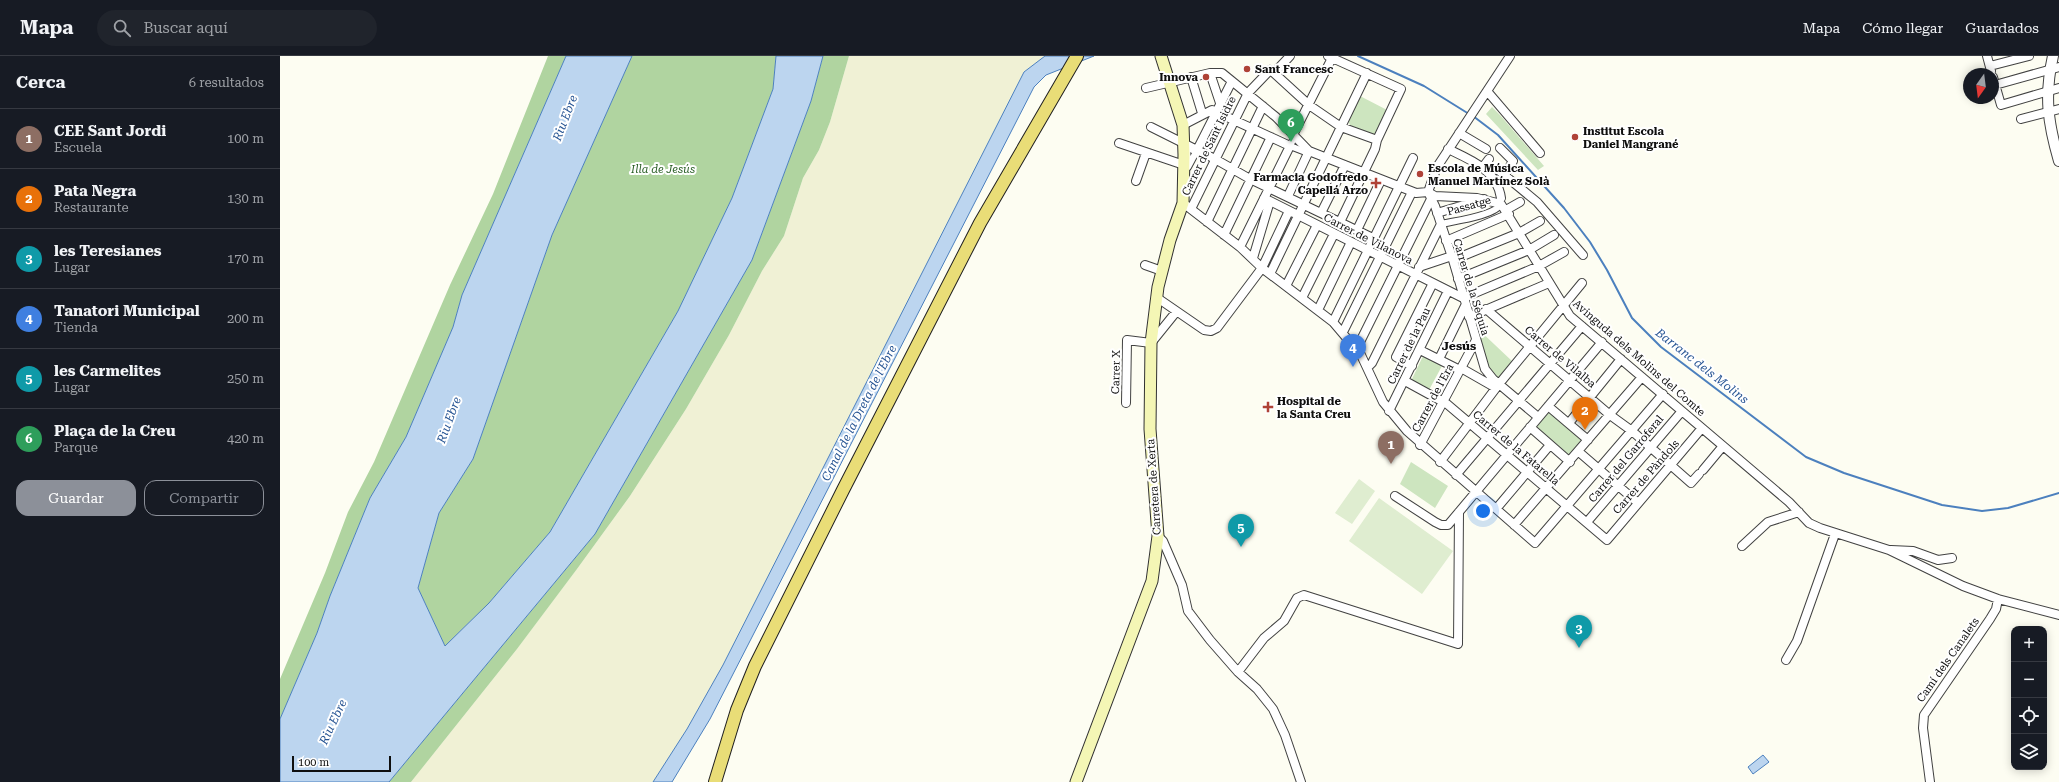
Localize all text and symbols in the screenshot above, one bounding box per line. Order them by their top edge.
search box [97,10,377,46]
text: Mapa [20,16,73,39]
icon: search [111,17,133,39]
text: Buscar aquí [143,19,228,37]
text: Mapa [1803,20,1840,36]
text: Cómo llegar [1862,20,1943,36]
text: Guardados [1965,20,2039,36]
place label: Sant Francesc [1255,63,1334,76]
marker: Sant Francesc [1242,64,1252,74]
north arrow [1963,68,1999,104]
place label: Innova [1159,71,1199,84]
text: Cerca [16,72,66,92]
marker: Innova [1201,72,1211,82]
text: 6 resultados [189,75,264,90]
water label: Riu Ebre [549,93,580,144]
street label: Carrer de Sant Isidre [1179,94,1239,198]
pin: 6 [1278,109,1304,142]
text: CEE Sant Jordi [54,122,166,140]
place label: Institut Escola Daniel Mangrané [1583,125,1679,151]
text: 1 [25,131,33,146]
text: 100 m [227,131,264,146]
marker: Institut Escola Daniel Mangrané [1570,132,1580,142]
text: Escuela [54,140,102,155]
place label: Escola de Música Manuel Martínez Solà [1428,162,1550,188]
park label: Illa de Jesús [630,163,695,176]
marker: Escola de Música Manuel Martínez Solà [1415,169,1425,179]
place label: Farmacia Godofredo Capellá Arzo [1253,171,1368,197]
marker: Farmacia Godofredo Capellá Arzo [1371,178,1381,188]
text: Pata Negra [54,182,136,200]
text: 2 [25,191,33,206]
text: 130 m [227,191,264,206]
street label: Passatge [1446,194,1492,218]
text: Restaurante [54,200,129,215]
street label: Carrer de Vilanova [1321,211,1415,267]
street label: Carrer de la Sèquia [1450,237,1492,337]
text: les Teresianes [54,242,162,260]
text: 3 [25,251,33,266]
text: 170 m [227,251,264,266]
text: Lugar [54,260,90,275]
street label: Avinguda dels Molins del Comte [1570,297,1708,419]
text: Tanatori Municipal [54,302,200,320]
street label: Carrer de la Pau [1385,305,1433,386]
text: 4 [25,311,33,326]
text: 200 m [227,311,264,326]
text: Tienda [54,320,98,335]
street label: Carrer de Vilalba [1522,323,1598,391]
water label: Barranc dels Molins [1652,325,1751,407]
pin: 4 [1340,334,1366,367]
district label: Jesús [1442,339,1476,353]
water label: Canal de la Dreta de l'Ebre [819,343,899,483]
street label: Carrer X [1109,350,1123,394]
text: les Carmelites [54,362,161,380]
street label: Carrer de l'Era [1410,362,1456,434]
text: 5 [25,371,33,386]
text: 250 m [227,371,264,386]
text: Lugar [54,380,90,395]
water label: Riu Ebre [434,395,464,446]
place label: Hospital de la Santa Creu [1277,395,1352,421]
pin: 2 [1572,397,1598,430]
marker: Hospital de la Santa Creu [1262,401,1274,413]
street label: Carrer de la Fatarella [1470,408,1562,488]
street label: Carrer del Garroferal [1586,412,1667,505]
text: Plaça de la Creu [54,422,176,440]
text: 6 [25,431,33,446]
text: 420 m [227,431,264,446]
pin: 1 [1378,431,1404,464]
street label: Carrer de Pàndols [1610,437,1682,517]
street label: Carretera de Xerta [1144,438,1164,536]
text: Parque [54,440,98,455]
button: Guardar [16,480,136,516]
button: Compartir [144,480,264,516]
your location [1473,501,1493,521]
pin: 5 [1228,514,1254,547]
pin: 3 [1566,615,1592,648]
street label: Camí dels Canalets [1914,615,1982,705]
map controls [2011,626,2047,770]
button: + [2011,626,2047,662]
button: − [2011,662,2047,698]
water label: Riu Ebre [316,697,349,748]
button: locate [2011,698,2047,734]
button: layers [2011,734,2047,770]
scale bar [292,754,391,773]
text: 100 m [298,756,329,769]

